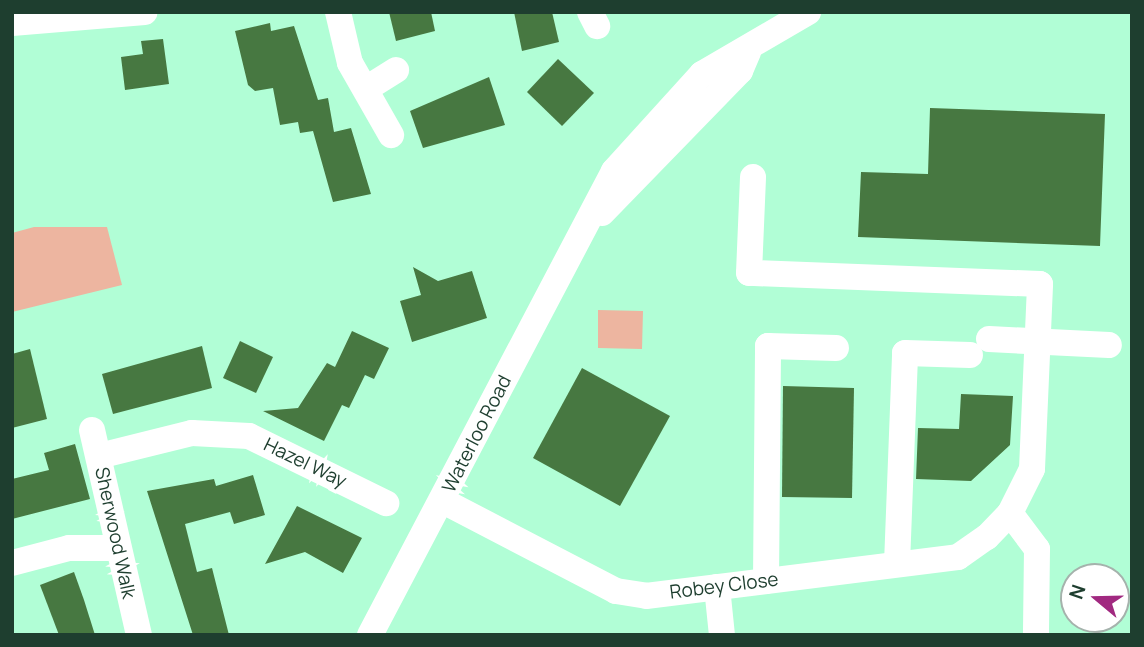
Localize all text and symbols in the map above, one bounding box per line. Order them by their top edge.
street label: Waterloo Road [438,372,516,496]
street label: Hazel Way [260,433,350,493]
street label: Sherwood Walk [90,465,140,601]
north arrow [1060,563,1130,633]
street label: Robey Close [668,568,780,604]
text: N [1063,581,1092,603]

